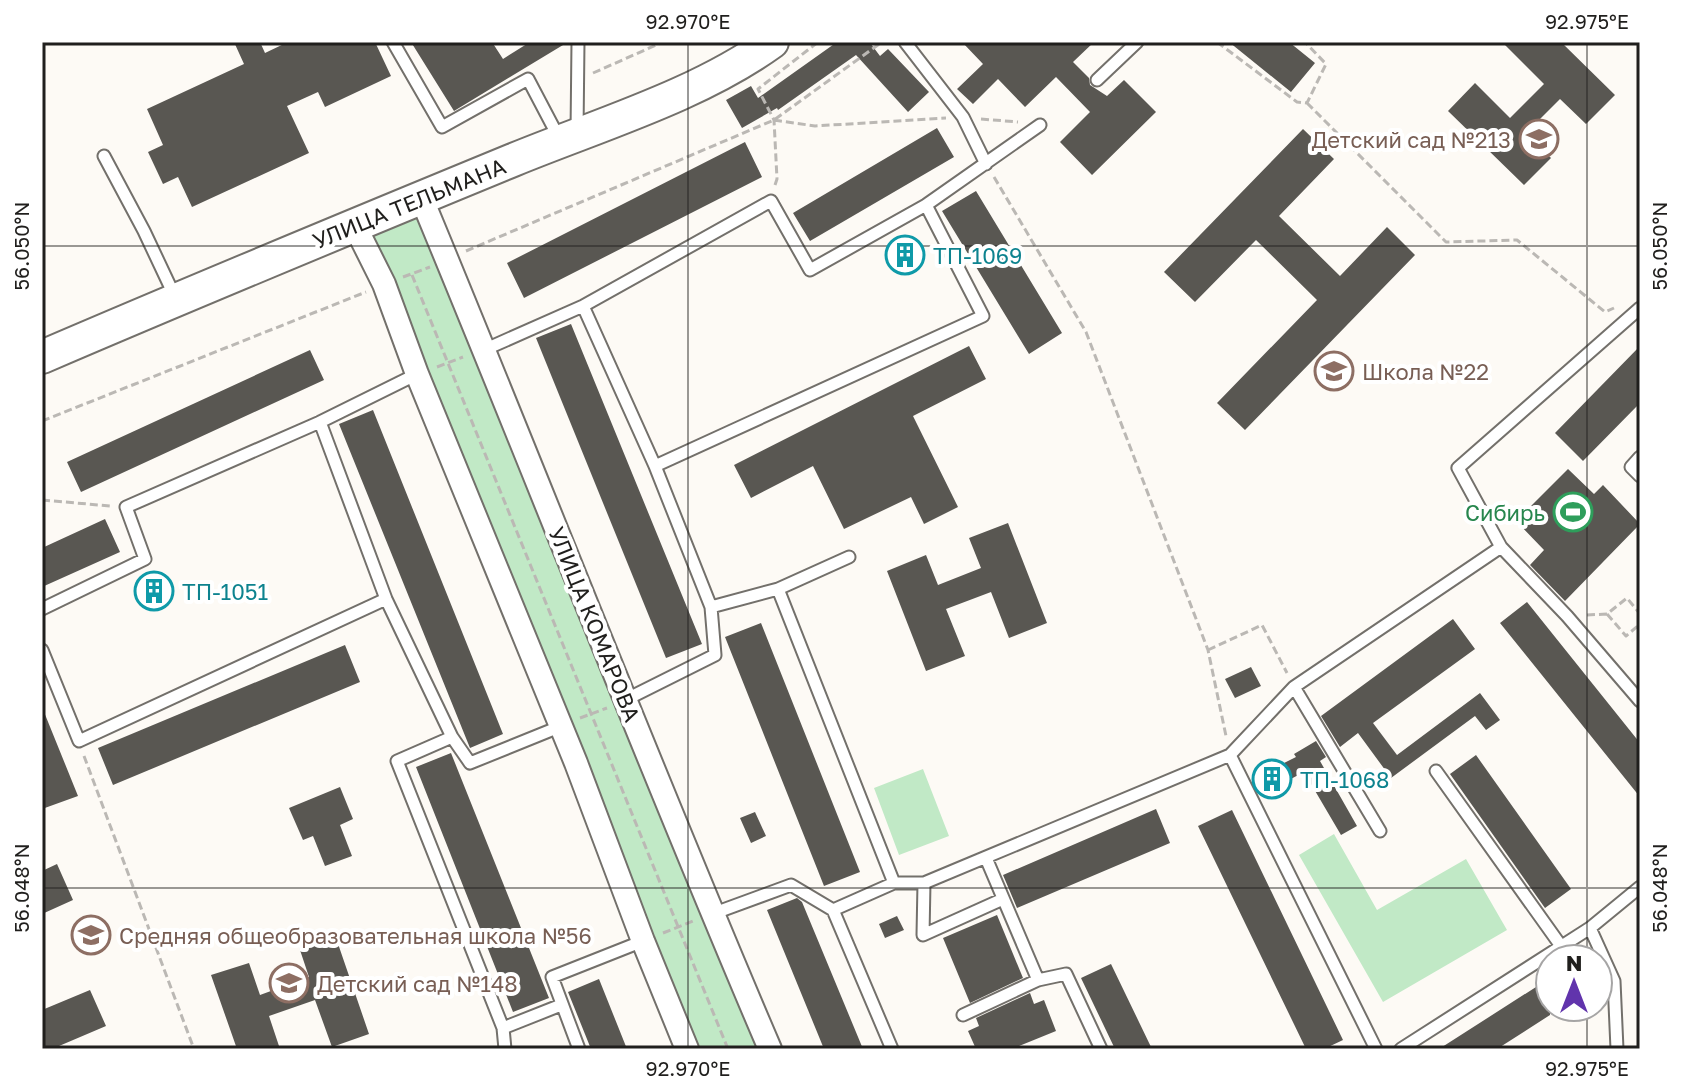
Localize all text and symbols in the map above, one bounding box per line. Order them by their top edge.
text: 92.970°E [646,9,730,33]
text: 92.975°E [1545,9,1629,33]
school or university icon: Детский сад №213 [1518,118,1560,160]
place label: Детский сад №213 [1311,126,1511,153]
street label: УЛИЦА ТЕЛЬМАНА [308,152,510,254]
text: 56.050°N [9,201,33,291]
text: 56.050°N [1647,201,1671,291]
building icon: ТП-1069 [884,234,926,276]
place label: ТП-1069 [933,242,1022,269]
school or university icon: Школа №22 [1313,350,1355,392]
place label: Школа №22 [1362,358,1489,385]
sports icon: Сибирь [1552,491,1594,533]
place label: Сибирь [1465,499,1545,526]
street label: УЛИЦА КОМАРОВА [543,522,647,726]
building icon: ТП-1051 [133,570,175,612]
place label: ТП-1051 [182,578,269,605]
building icon: ТП-1068 [1251,758,1293,800]
place label: ТП-1068 [1300,766,1390,793]
text: 56.048°N [9,843,33,933]
text: 56.048°N [1647,843,1671,933]
school or university icon: Средняя общеобразовательная школа №56 [70,914,112,956]
place label: Средняя общеобразовательная школа №56 [119,922,592,949]
north arrow [1534,943,1614,1023]
text: N [1566,949,1582,976]
school or university icon: Детский сад №148 [268,962,310,1004]
place label: Детский сад №148 [317,970,518,997]
text: 92.970°E [646,1056,730,1080]
text: 92.975°E [1545,1056,1629,1080]

